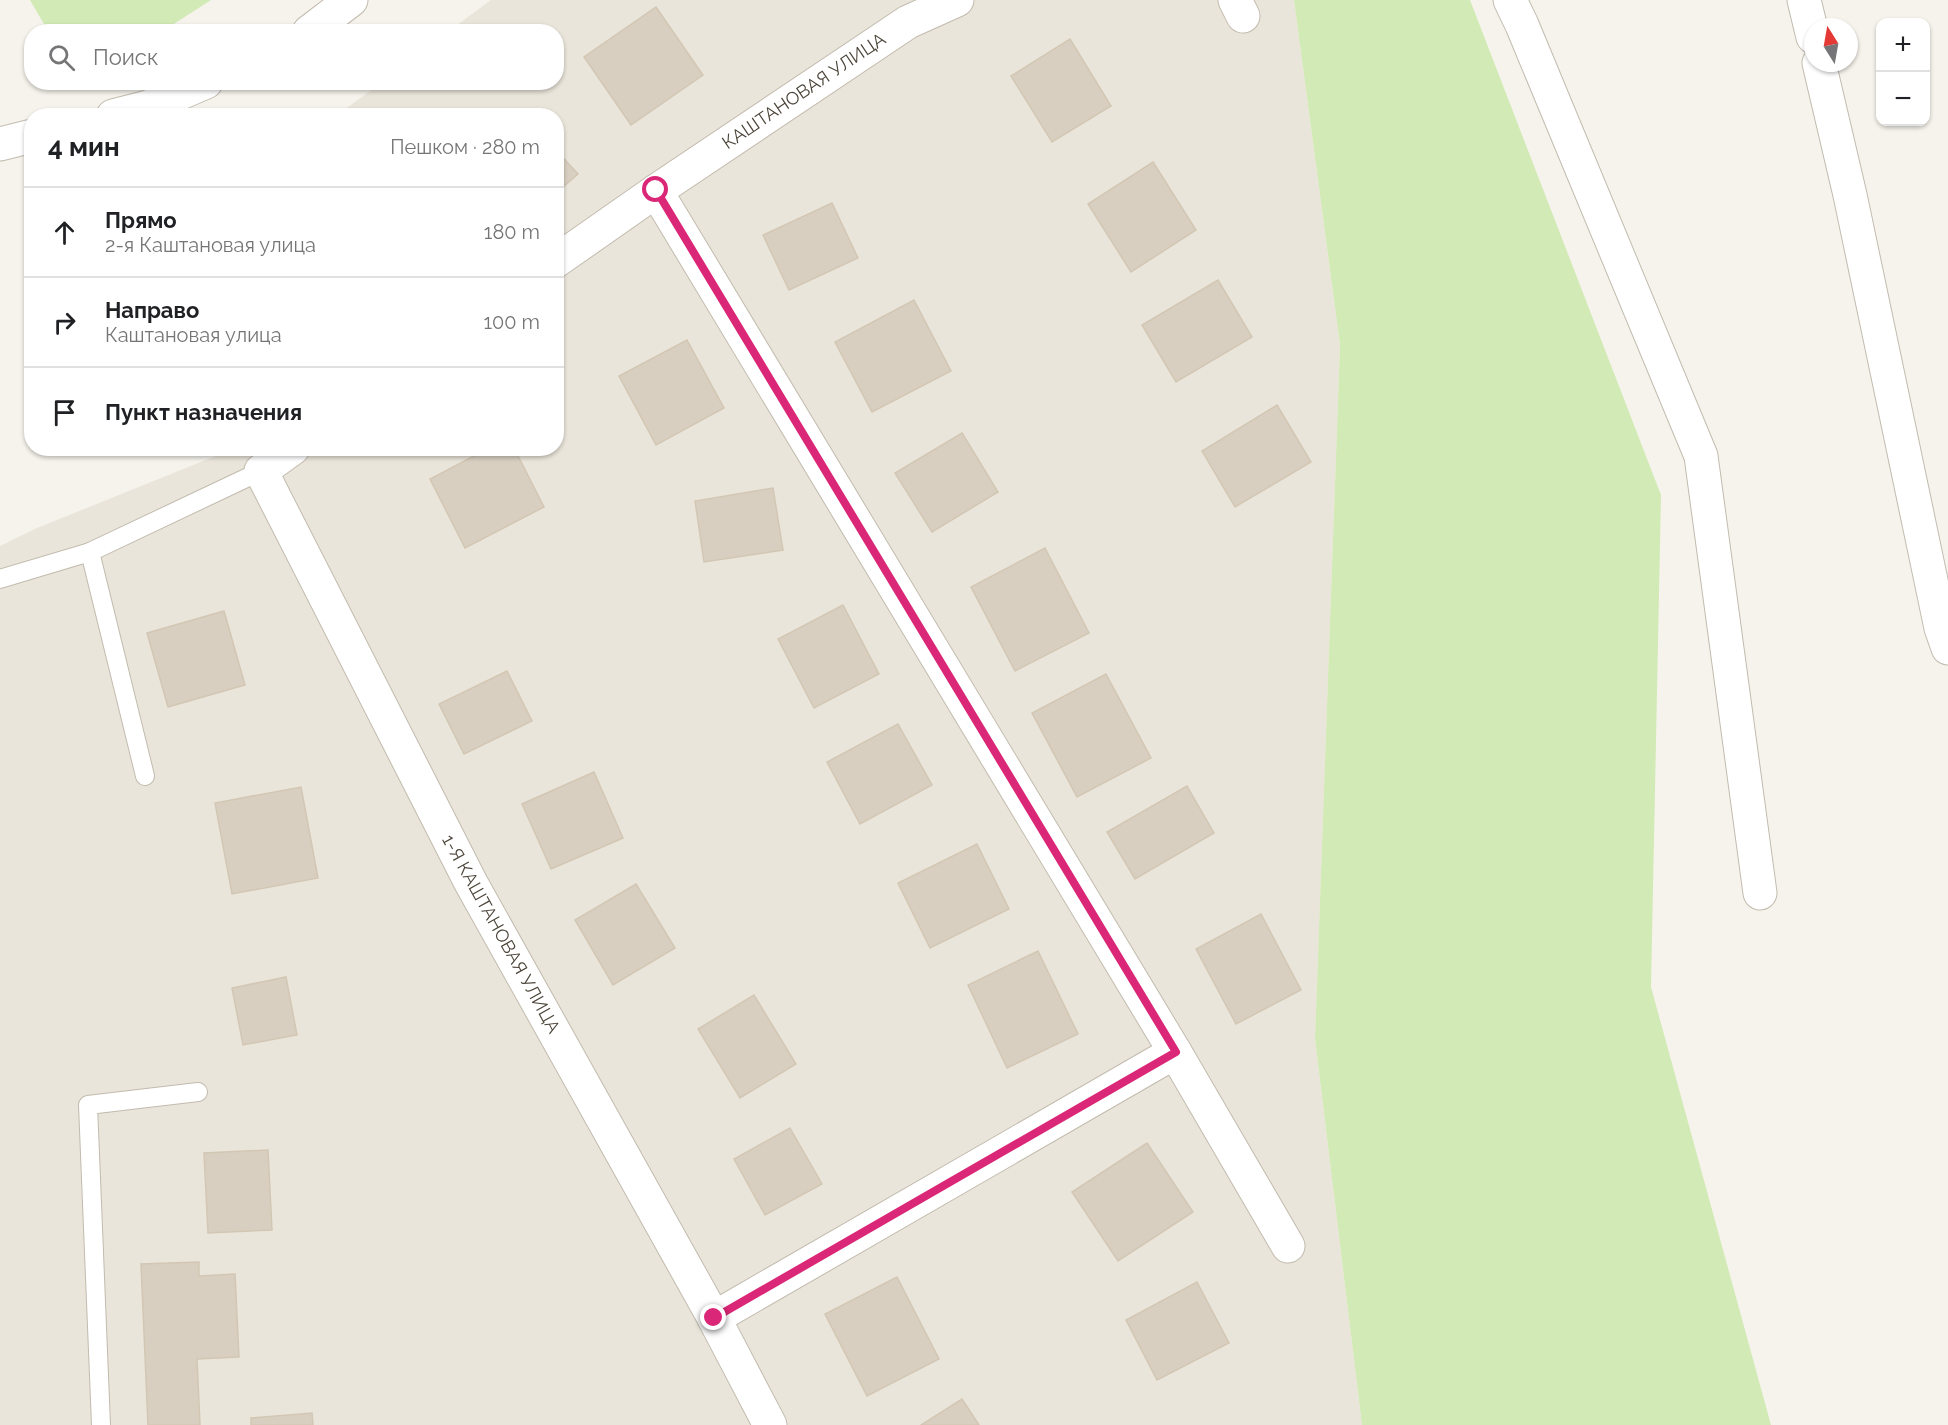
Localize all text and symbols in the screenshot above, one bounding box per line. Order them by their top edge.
north arrow [1804,18,1858,72]
map controls [1876,18,1930,126]
button: + [1876,18,1930,72]
search box [24,24,564,90]
street label: КАШТАНОВАЯ УЛИЦА [718,28,889,153]
icon: search [45,41,78,74]
text: Поиск [93,44,158,70]
button: − [1876,72,1930,126]
text: 4 мин [48,132,120,162]
text: Пешком · 280 m [390,135,540,159]
route start [642,176,668,202]
text: Прямо [105,207,177,233]
icon: ahead [48,216,81,249]
text: 180 m [484,220,540,244]
text: 2-я Каштановая улица [105,233,316,257]
text: Направо [105,297,199,323]
icon: right [48,306,81,339]
text: 100 m [483,310,540,334]
text: Каштановая улица [105,323,282,347]
icon: arrive [48,396,81,429]
text: Пункт назначения [105,399,302,425]
street label: 1-Я КАШТАНОВАЯ УЛИЦА [438,831,565,1037]
route end [700,1304,726,1330]

